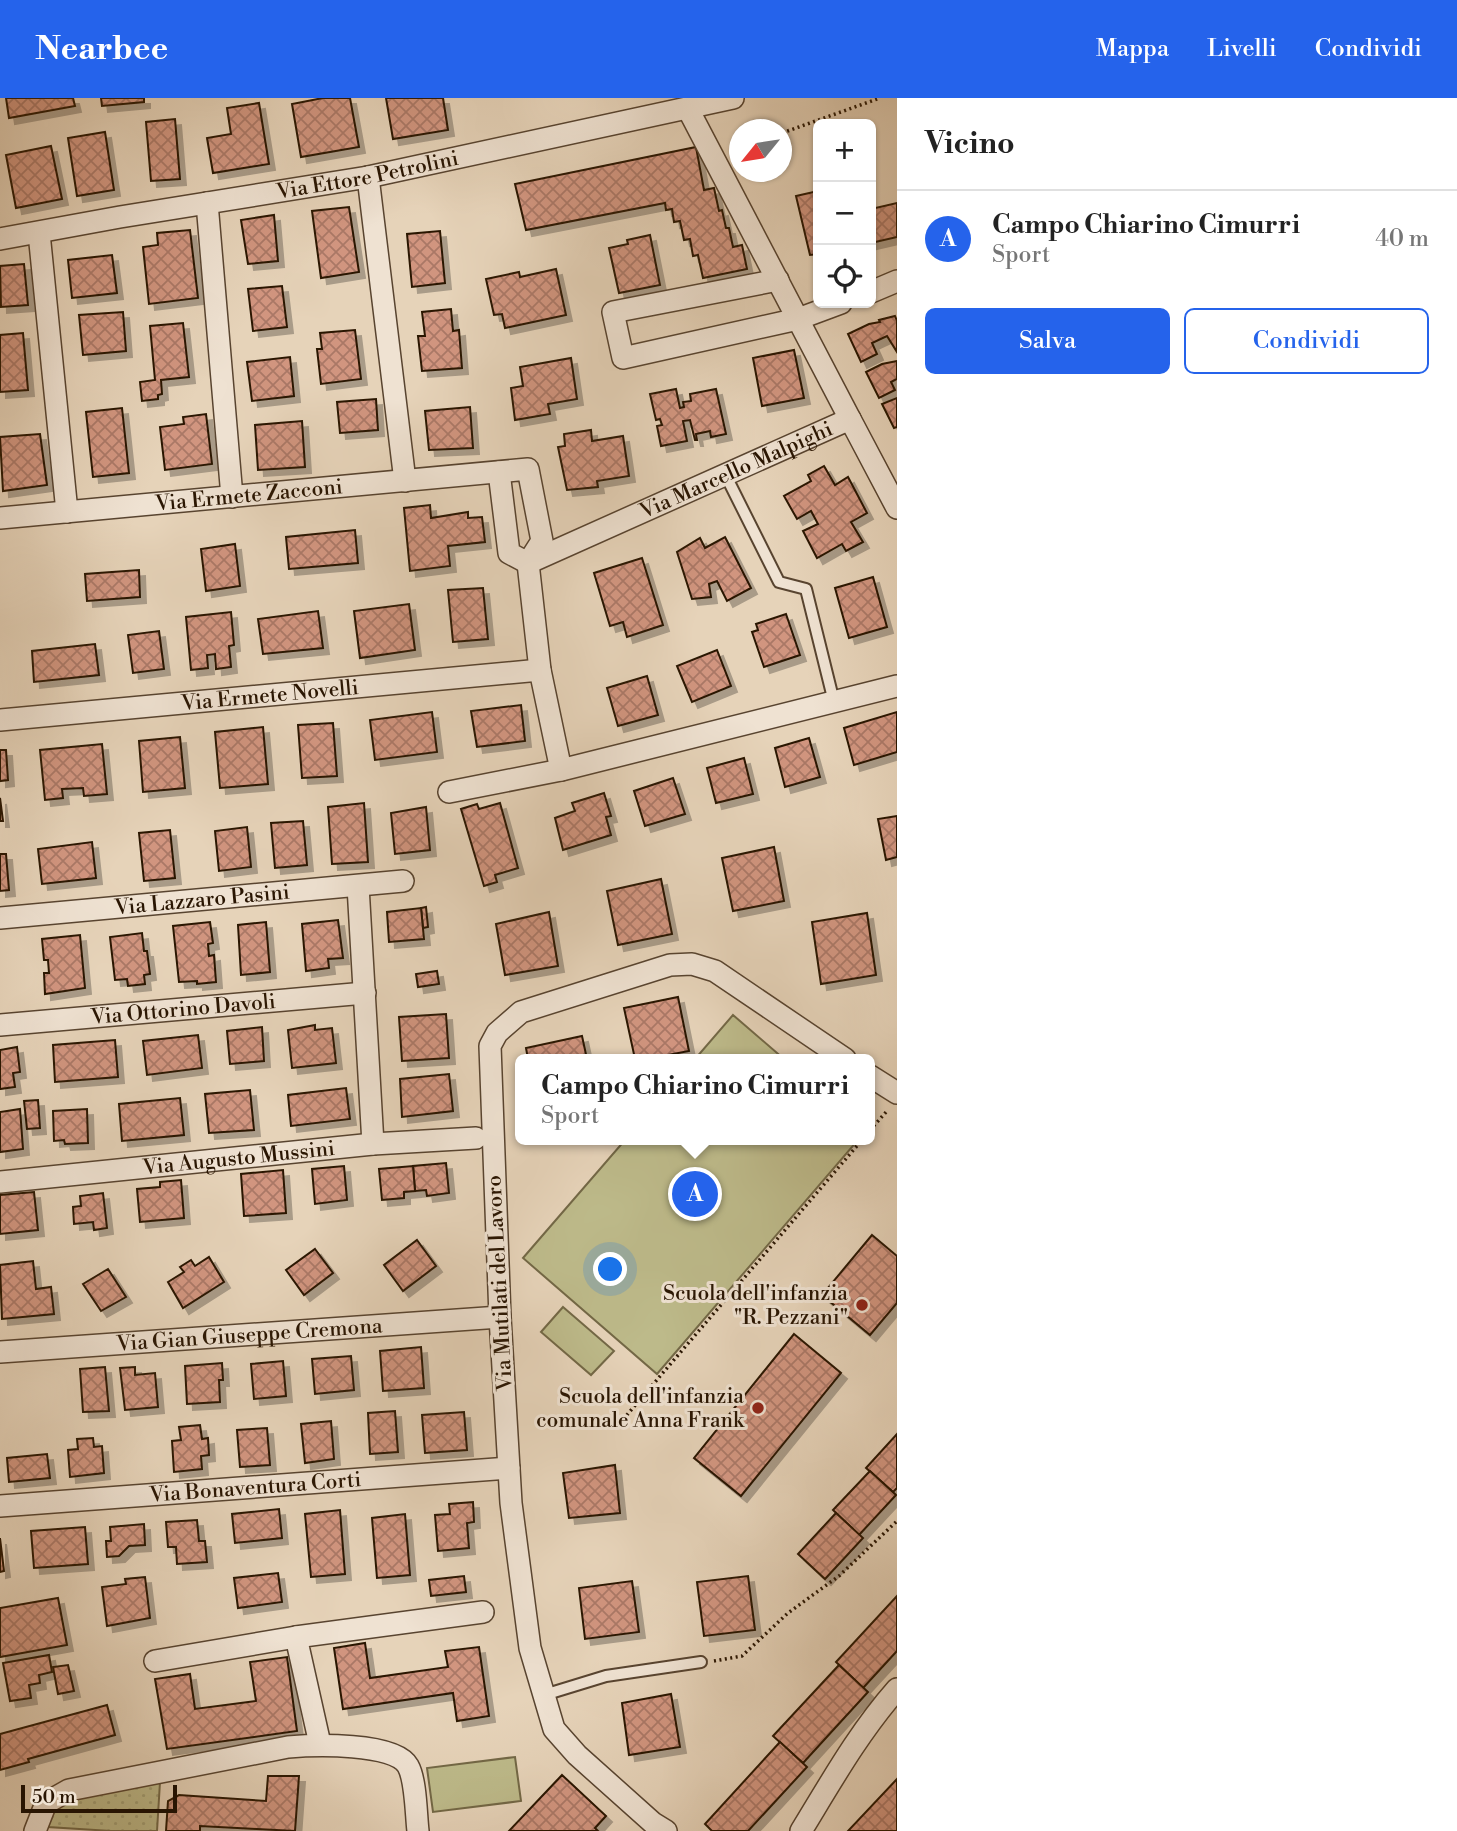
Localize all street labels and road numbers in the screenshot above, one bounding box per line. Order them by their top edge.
street label: Via Ettore Petrolini [274,146,461,206]
street label: Via Marcello Malpighi [635,416,837,526]
street label: Via Ermete Zacconi [153,474,344,518]
street label: Via Ermete Novelli [179,675,360,717]
street label: Via Lazzaro Pasini [113,879,291,922]
street label: Via Ottorino Davoli [89,989,277,1031]
street label: Via Augusto Mussini [141,1136,336,1181]
street label: Via Mutilati del Lavoro [481,1174,519,1392]
street label: Via Gian Giuseppe Cremona [115,1313,384,1358]
street label: Via Bonaventura Corti [148,1467,362,1509]

